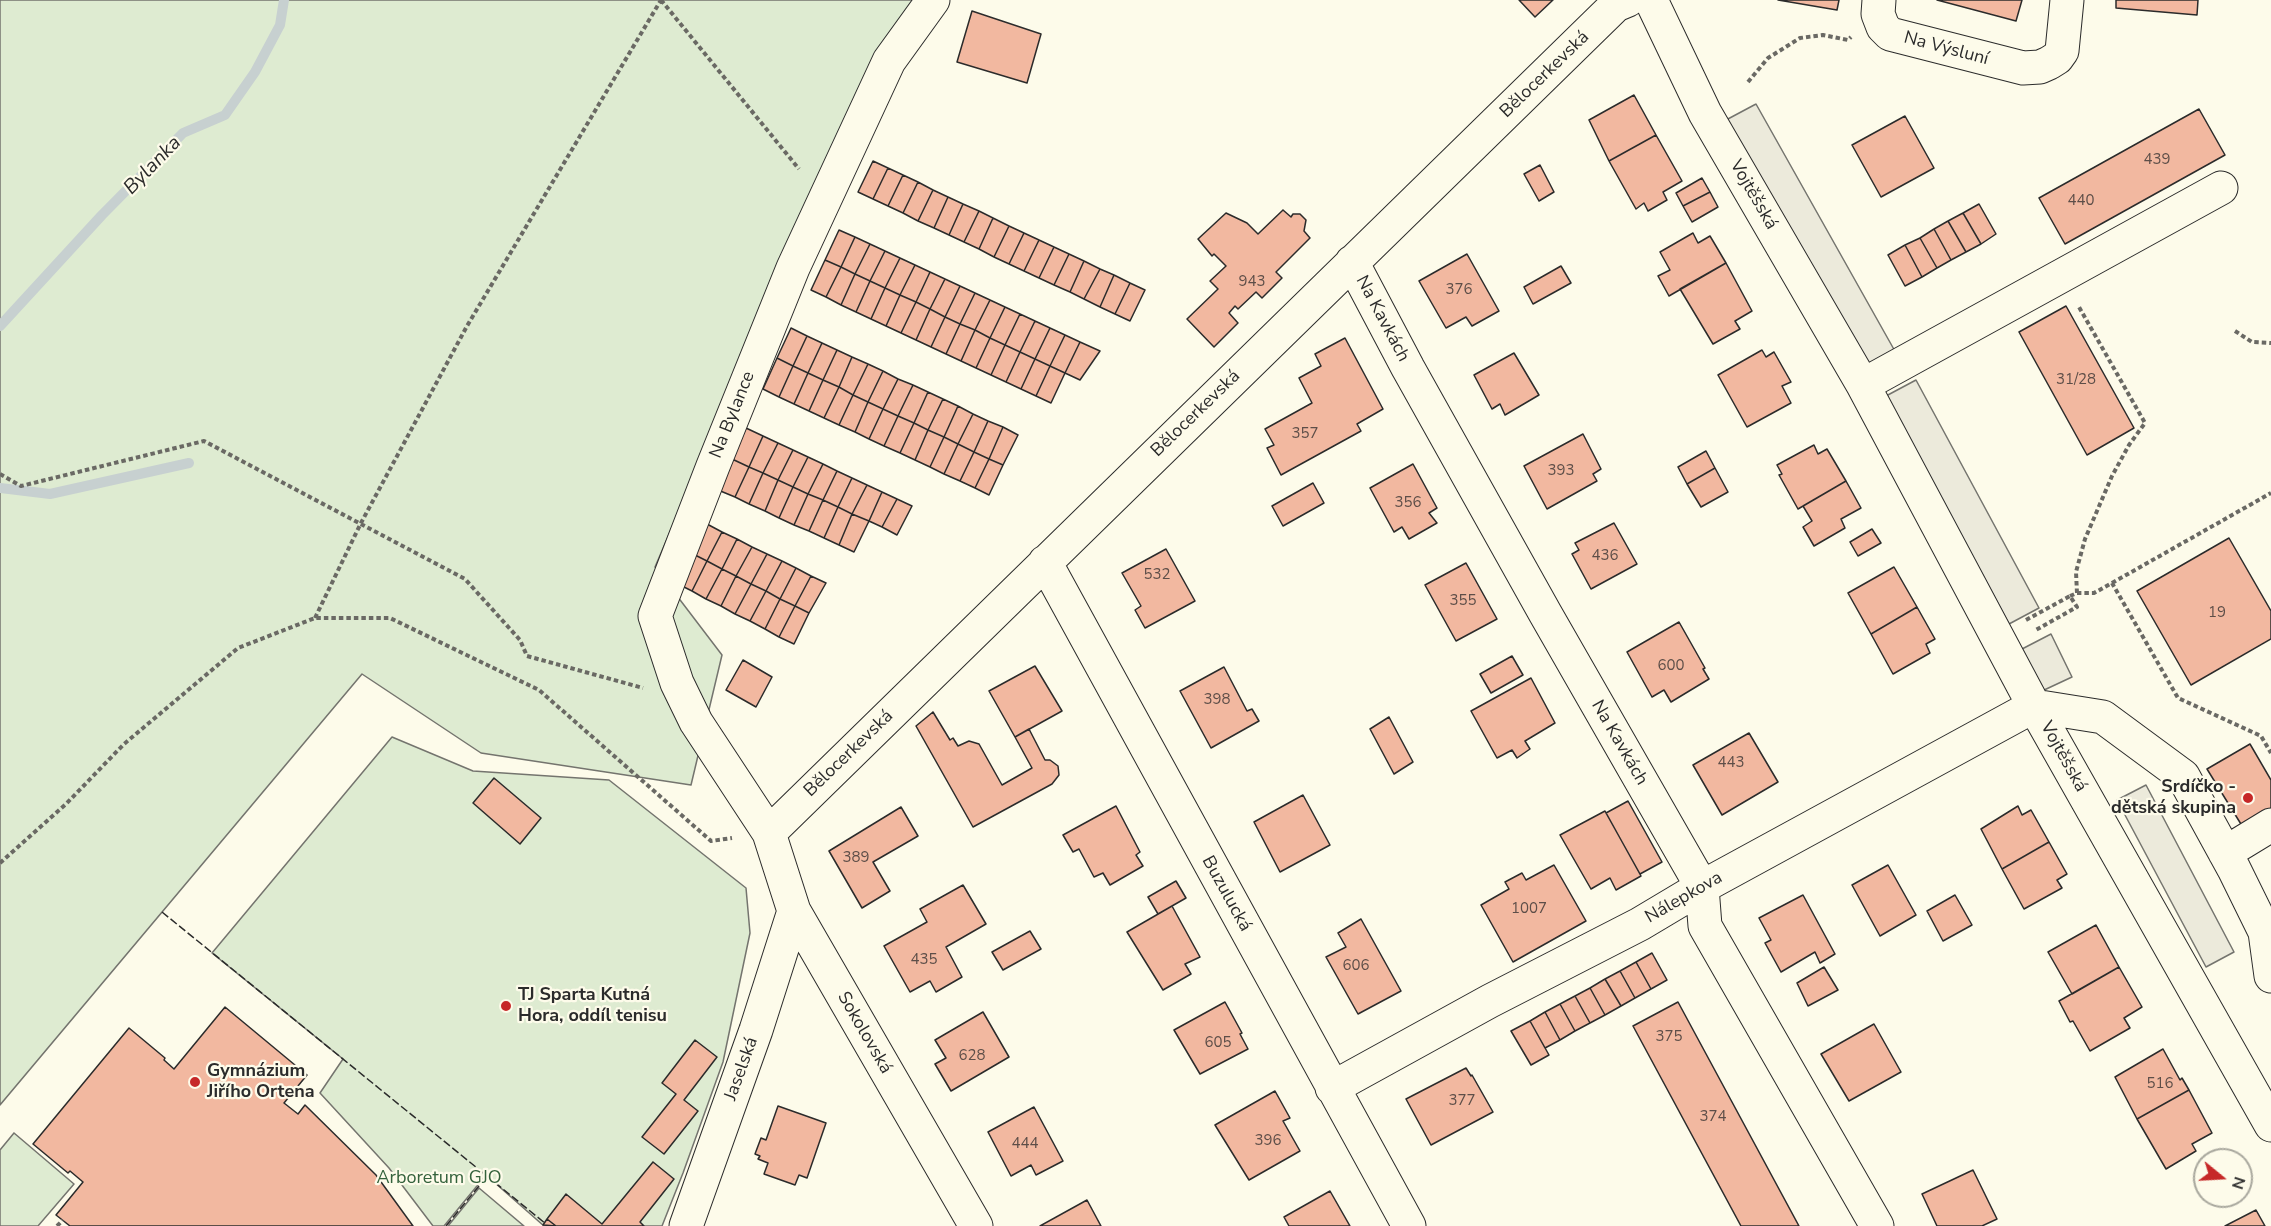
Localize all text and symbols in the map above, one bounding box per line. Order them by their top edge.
street label: Bělocerkevská [1496,27,1594,123]
street label: Na Výsluní [1901,27,1991,71]
water label: Bylanka [119,132,187,200]
house number: 439 [2144,151,2170,169]
street label: Vojtěšská [1724,156,1782,234]
house number: 440 [2068,192,2094,210]
street label: Na Kavkách [1350,272,1414,366]
house number: 943 [1239,273,1265,291]
house number: 376 [1446,281,1472,299]
street label: Bělocerkevská [1147,366,1245,462]
street label: Na Bylance [706,368,760,462]
house number: 31/28 [2056,371,2096,389]
house number: 357 [1292,425,1318,443]
house number: 393 [1548,462,1574,480]
house number: 356 [1395,494,1421,512]
house number: 436 [1592,547,1618,565]
house number: 532 [1144,566,1170,584]
house number: 355 [1450,592,1476,610]
house number: 19 [2208,604,2226,622]
house number: 600 [1658,657,1684,675]
house number: 398 [1204,691,1230,709]
street label: Na Kavkách [1586,697,1652,789]
street label: Bělocerkevská [800,706,898,802]
street label: Vojtěšská [2035,718,2091,796]
house number: 443 [1718,754,1744,772]
place label: Srdíčko - dětská skupina [2111,777,2236,820]
marker: Srdíčko - dětská skupina [2241,791,2255,805]
house number: 389 [843,849,869,867]
street label: Buzulucká [1196,853,1256,935]
street label: Nálepkova [1642,867,1726,929]
house number: 1007 [1511,900,1547,918]
house number: 435 [911,951,937,969]
house number: 606 [1343,957,1369,975]
place label: TJ Sparta Kutná Hora, oddíl tenisu [518,985,667,1028]
street label: Sokolovská [832,988,896,1078]
marker: TJ Sparta Kutná Hora, oddíl tenisu [499,999,513,1013]
house number: 375 [1656,1028,1682,1046]
street label: Jaselská [721,1034,763,1104]
house number: 605 [1205,1034,1231,1052]
house number: 628 [959,1047,985,1065]
place label: Gymnázium Jiřího Ortena [207,1061,315,1104]
marker: Gymnázium Jiřího Ortena [188,1075,202,1089]
house number: 516 [2147,1075,2173,1093]
house number: 377 [1449,1092,1475,1110]
house number: 374 [1700,1108,1726,1126]
house number: 396 [1255,1132,1281,1150]
house number: 444 [1012,1135,1038,1153]
north arrow [2193,1148,2253,1208]
park label: Arboretum GJO [376,1168,502,1190]
text: N [2226,1174,2251,1192]

